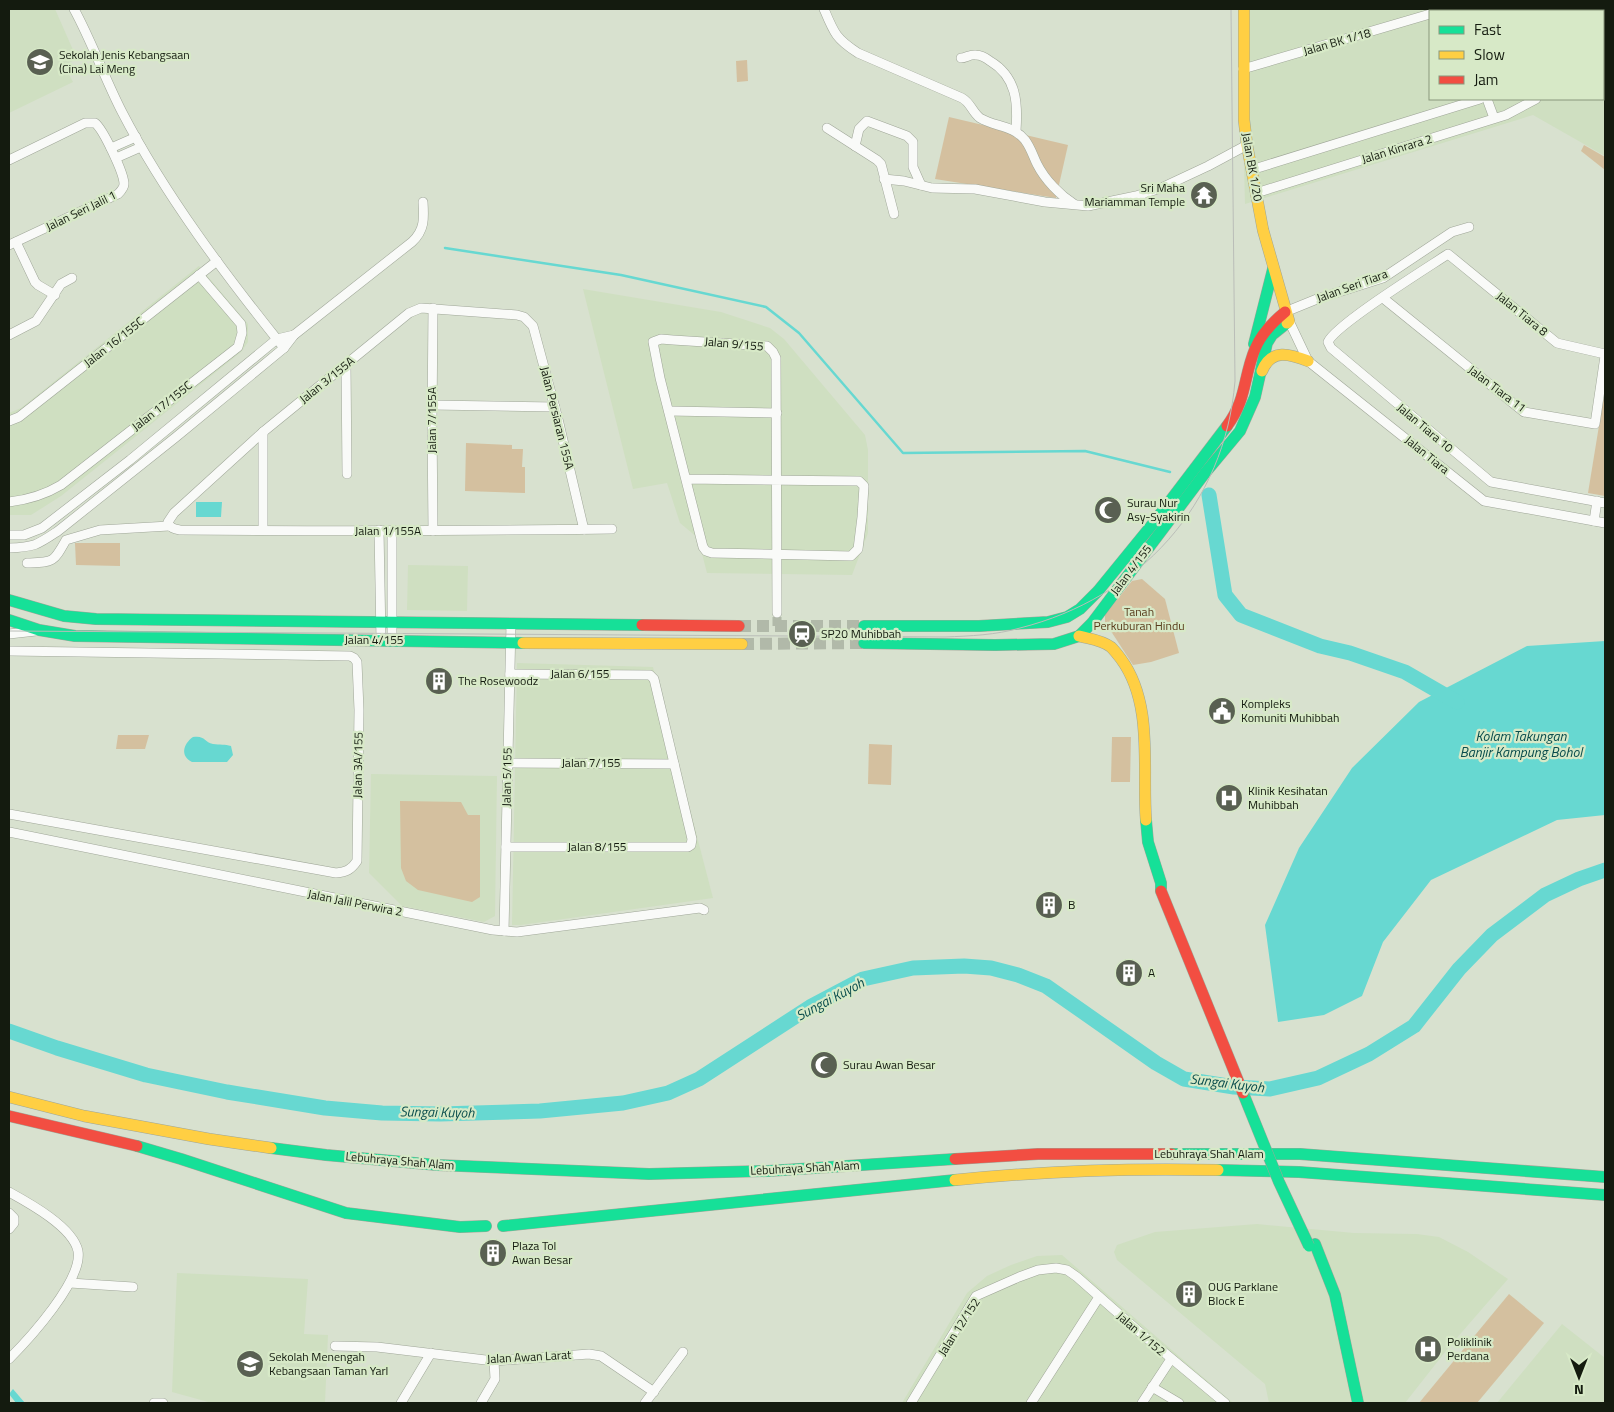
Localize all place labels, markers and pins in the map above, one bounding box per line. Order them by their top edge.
place label: Sekolah Jenis Kebangsaan (Cina) Lai Meng [59,45,190,78]
school or university icon: Sekolah Jenis Kebangsaan (Cina) Lai Meng [25,47,55,77]
place label: Sri Maha Mariamman Temple [1084,178,1185,211]
temple icon: Sri Maha Mariamman Temple [1189,180,1219,210]
place label: Surau Nur Asy-Syakirin [1127,493,1190,526]
mosque icon: Surau Nur Asy-Syakirin [1093,495,1123,525]
station icon: SP20 Muhibbah [787,619,817,649]
place label: SP20 Muhibbah [821,624,901,643]
building icon: The Rosewoodz [424,666,454,696]
place label: The Rosewoodz [458,671,538,690]
place label: Kompleks Komuniti Muhibbah [1241,694,1340,727]
public building icon: Kompleks Komuniti Muhibbah [1207,696,1237,726]
place label: Klinik Kesihatan Muhibbah [1248,781,1328,814]
hospital icon: Klinik Kesihatan Muhibbah [1214,783,1244,813]
building icon: B [1034,890,1064,920]
place label: B [1068,895,1075,914]
building icon: A [1114,958,1144,988]
place label: A [1148,963,1155,982]
mosque icon: Surau Awan Besar [809,1050,839,1080]
place label: Surau Awan Besar [843,1055,935,1074]
place label: Plaza Tol Awan Besar [512,1236,572,1269]
building icon: Plaza Tol Awan Besar [478,1238,508,1268]
place label: OUG Parklane Block E [1208,1277,1278,1310]
building icon: OUG Parklane Block E [1174,1279,1204,1309]
place label: Poliklinik Perdana [1447,1332,1492,1365]
hospital icon: Poliklinik Perdana [1413,1334,1443,1364]
place label: Sekolah Menengah Kebangsaan Taman Yarl [269,1347,388,1380]
school or university icon: Sekolah Menengah Kebangsaan Taman Yarl [235,1349,265,1379]

